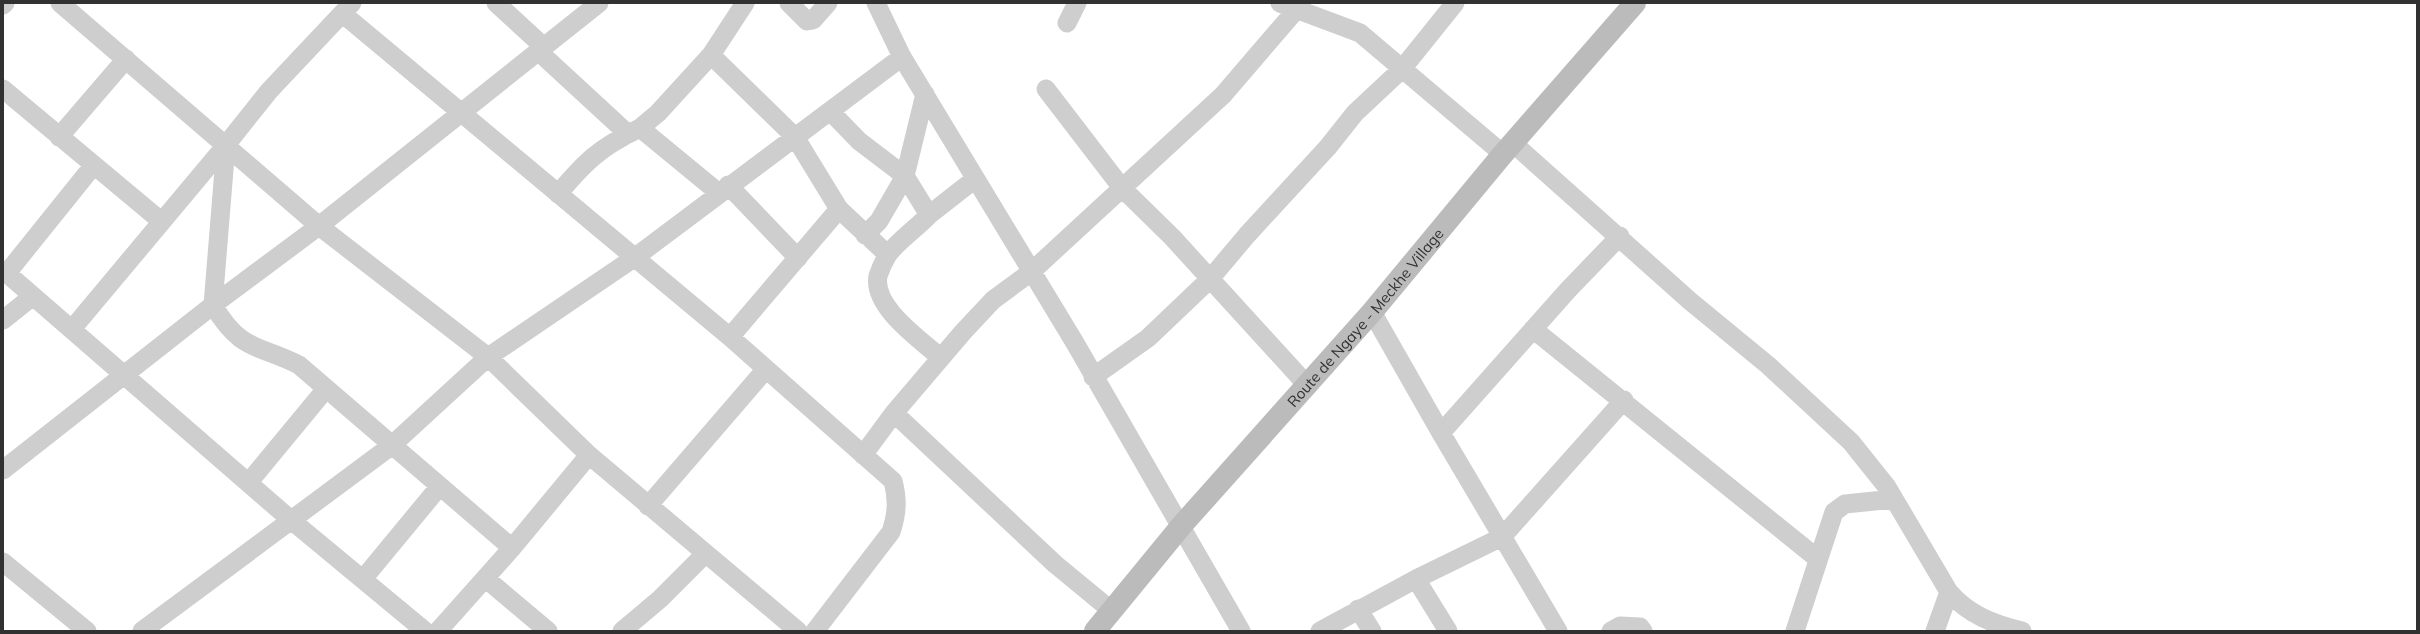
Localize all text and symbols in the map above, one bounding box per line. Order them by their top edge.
street label: Route de Ngaye - Meckhe Village [1283,224,1447,410]

